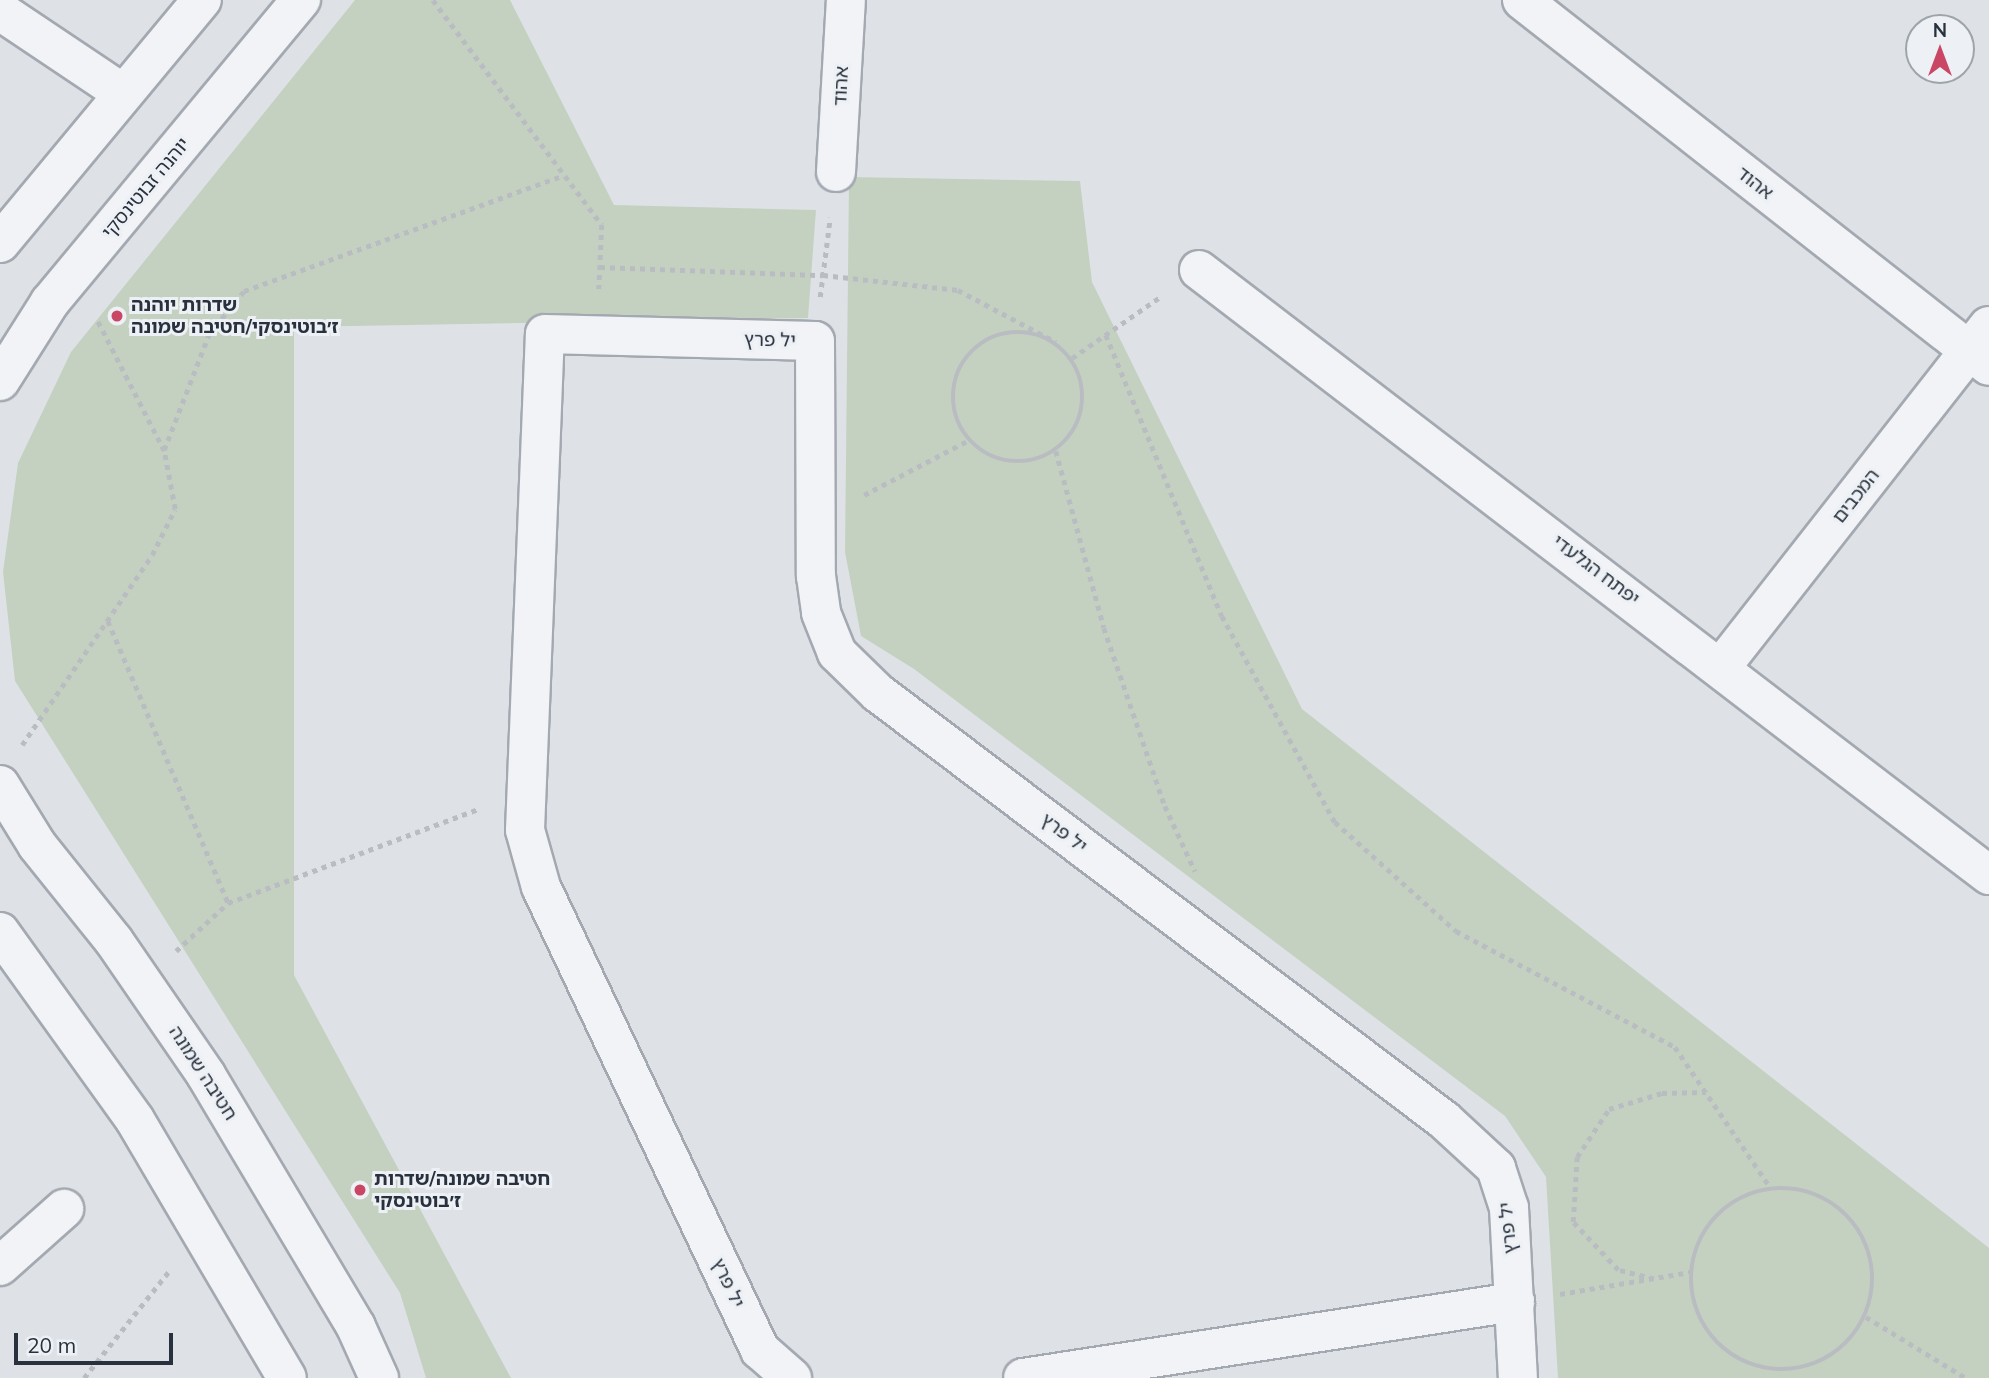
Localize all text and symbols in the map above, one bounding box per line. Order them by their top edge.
north arrow [1905,14,1975,84]
text: N [1933,18,1947,42]
street label: אהוד [829,65,853,107]
street label: יוהנה זבוטינסקי [97,133,195,243]
street label: אהוד [1732,162,1778,204]
place label: שדרות יוהנה ז׳בוטינסקי/חטיבה שמונה [131,294,339,338]
marker: שדרות יוהנה ז׳בוטינסקי/חטיבה שמונה [109,308,125,324]
street label: יל פרץ [744,328,796,352]
street label: המכבים [1828,464,1884,528]
street label: יפתח הגלעדי [1548,530,1644,610]
street label: יל פרץ [1036,808,1092,858]
street label: חטיבה שמונה [164,1022,242,1124]
place label: חטיבה שמונה/שדרות ז׳בוטינסקי [374,1168,550,1212]
marker: חטיבה שמונה/שדרות ז׳בוטינסקי [352,1182,368,1198]
street label: יל פרץ [1494,1201,1522,1255]
street label: יל פרץ [707,1255,749,1311]
scale bar [18,1318,177,1362]
text: 20 m [27,1332,76,1358]

